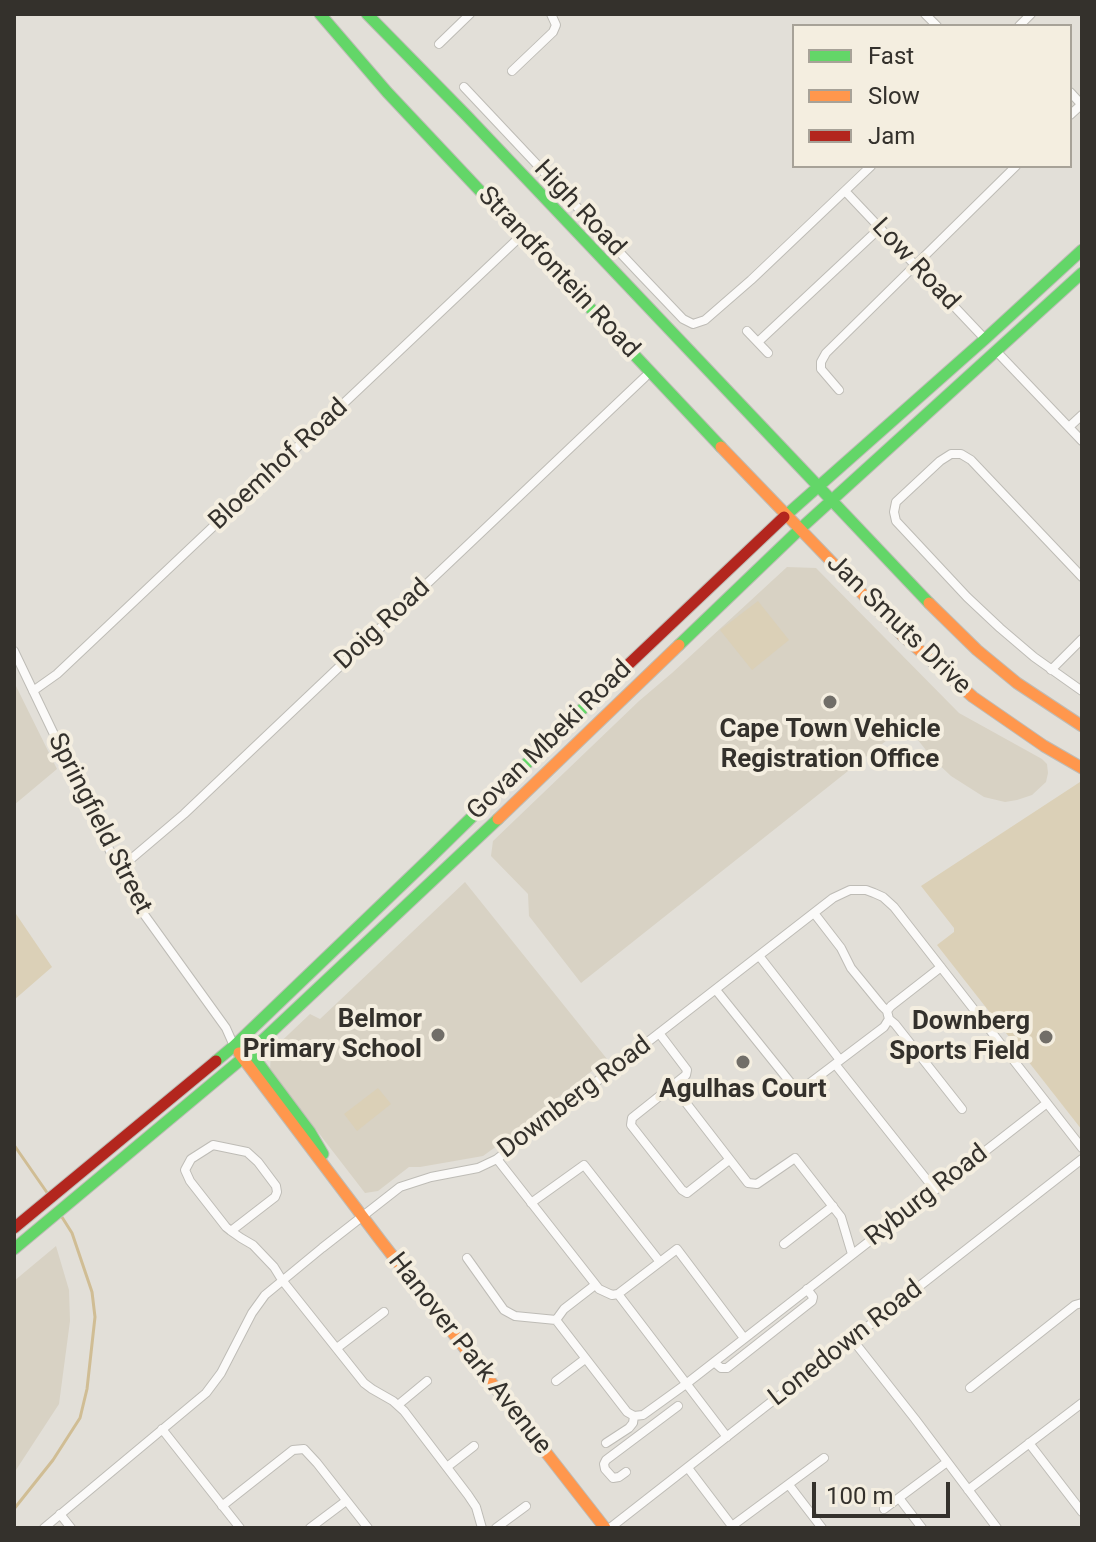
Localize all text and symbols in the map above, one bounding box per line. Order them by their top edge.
legend [792,24,1072,168]
text: Fast [868,42,914,70]
text: Slow [868,82,920,110]
text: Jam [868,122,915,150]
street label: High Road [527,155,631,263]
street label: Strandfontein Road [471,181,645,365]
street label: Low Road [865,213,965,317]
street label: Bloemhof Road [203,393,355,537]
street label: Jan Smuts Drive [819,548,977,702]
street label: Doig Road [329,573,437,677]
street label: Govan Mbeki Road [461,655,639,827]
marker: Cape Town Vehicle Registration Office [821,693,839,711]
place label: Cape Town Vehicle Registration Office [719,714,941,776]
street label: Springfield Street [40,729,158,919]
place label: Belmor Primary School [243,1004,422,1066]
place label: Downberg Sports Field [889,1006,1030,1068]
marker: Belmor Primary School [429,1026,447,1044]
marker: Downberg Sports Field [1037,1028,1055,1046]
street label: Downberg Road [492,1030,658,1166]
marker: Agulhas Court [734,1053,752,1071]
place label: Agulhas Court [659,1074,827,1106]
street label: Ryburg Road [860,1139,994,1253]
street label: Hanover Park Avenue [381,1247,557,1461]
street label: Lonedown Road [763,1274,929,1414]
scale bar [816,1466,954,1516]
text: 100 m [826,1482,893,1510]

